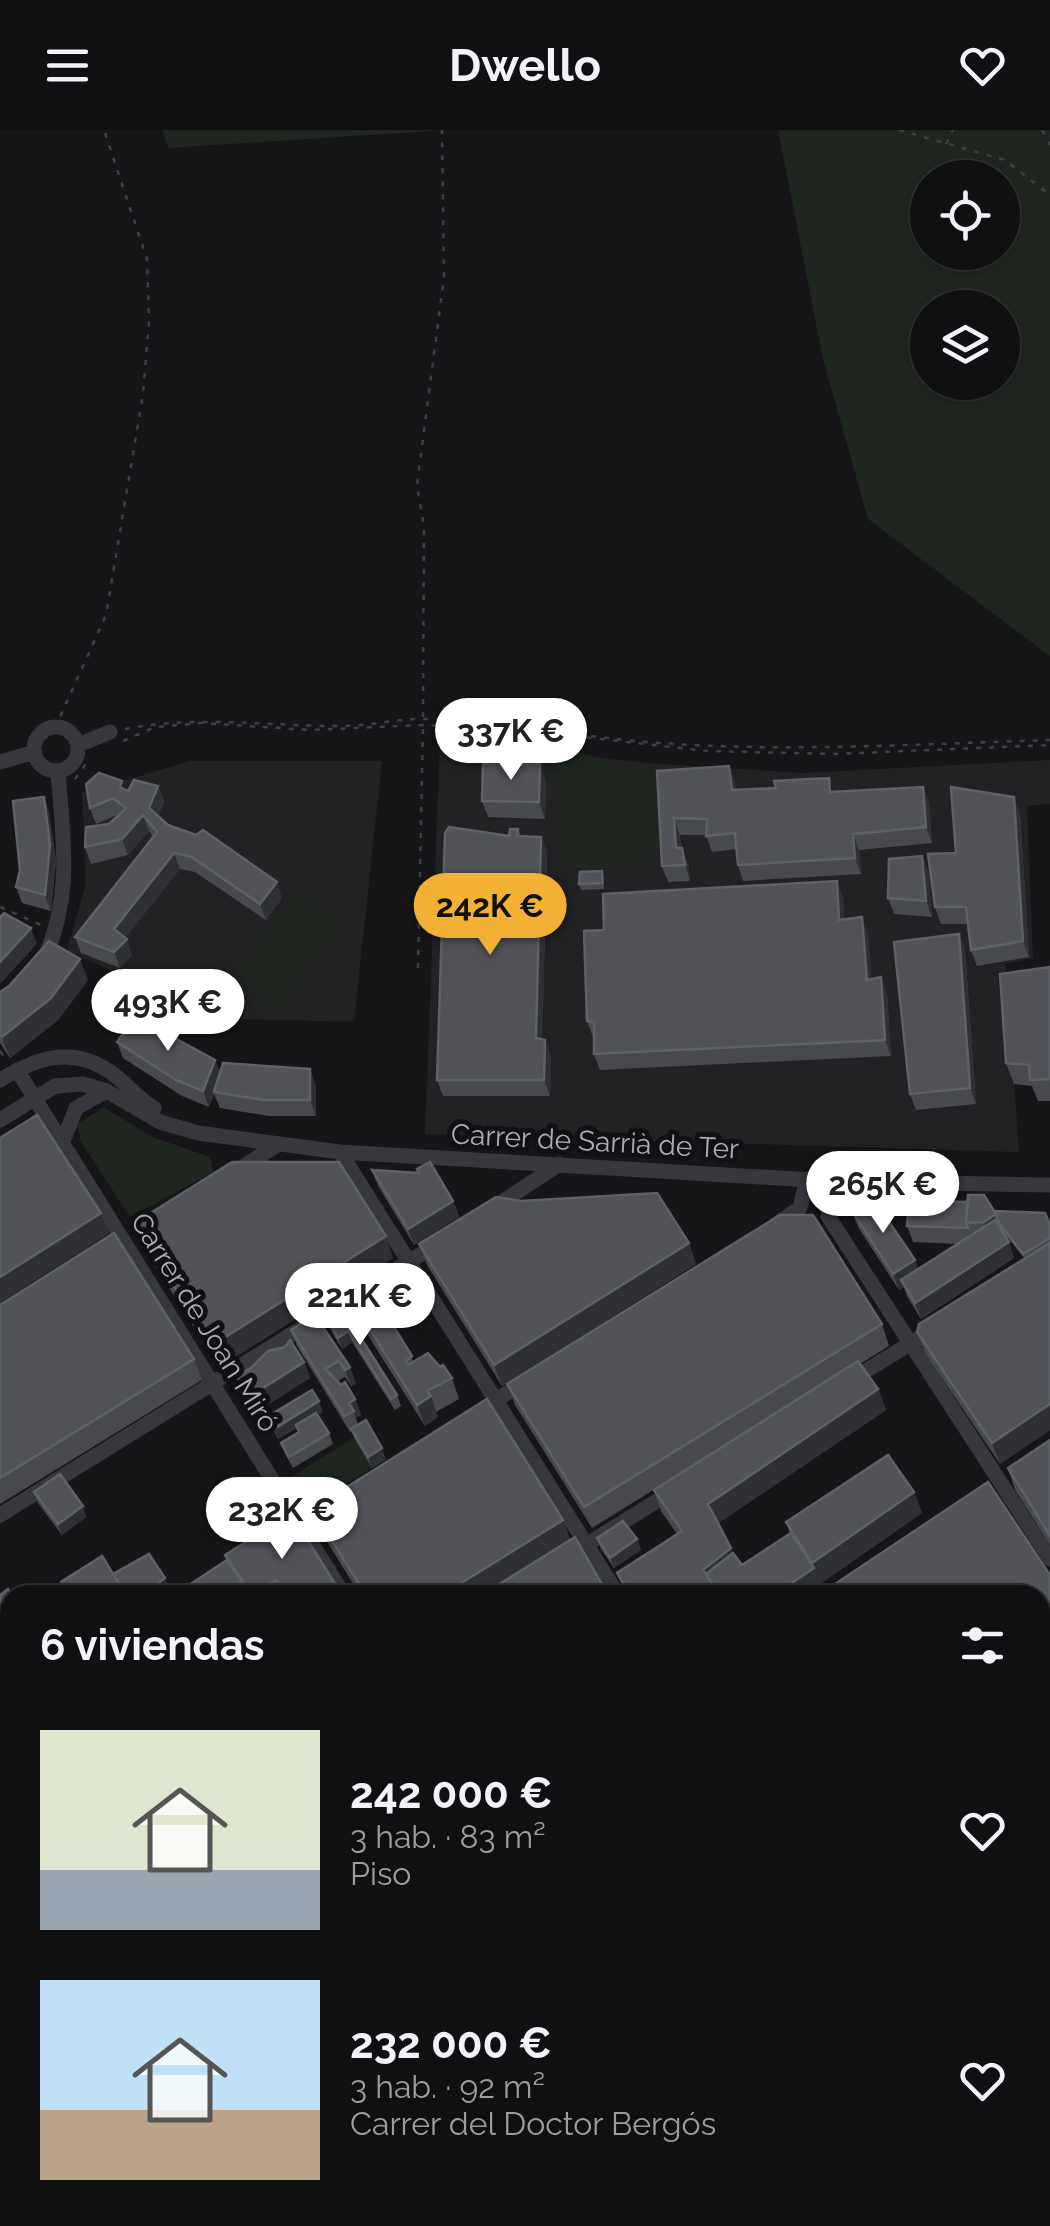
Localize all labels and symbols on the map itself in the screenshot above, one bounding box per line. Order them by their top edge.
pin: 337K € [430,698,592,783]
pin: 242K € [409,873,571,958]
pin: 493K € [87,969,249,1054]
street label: Carrer de Sarrià de Ter [450,1117,740,1166]
pin: 265K € [802,1151,964,1236]
street label: Carrer de Joan Miró [124,1207,285,1438]
pin: 221K € [279,1263,441,1348]
pin: 232K € [201,1477,363,1562]

